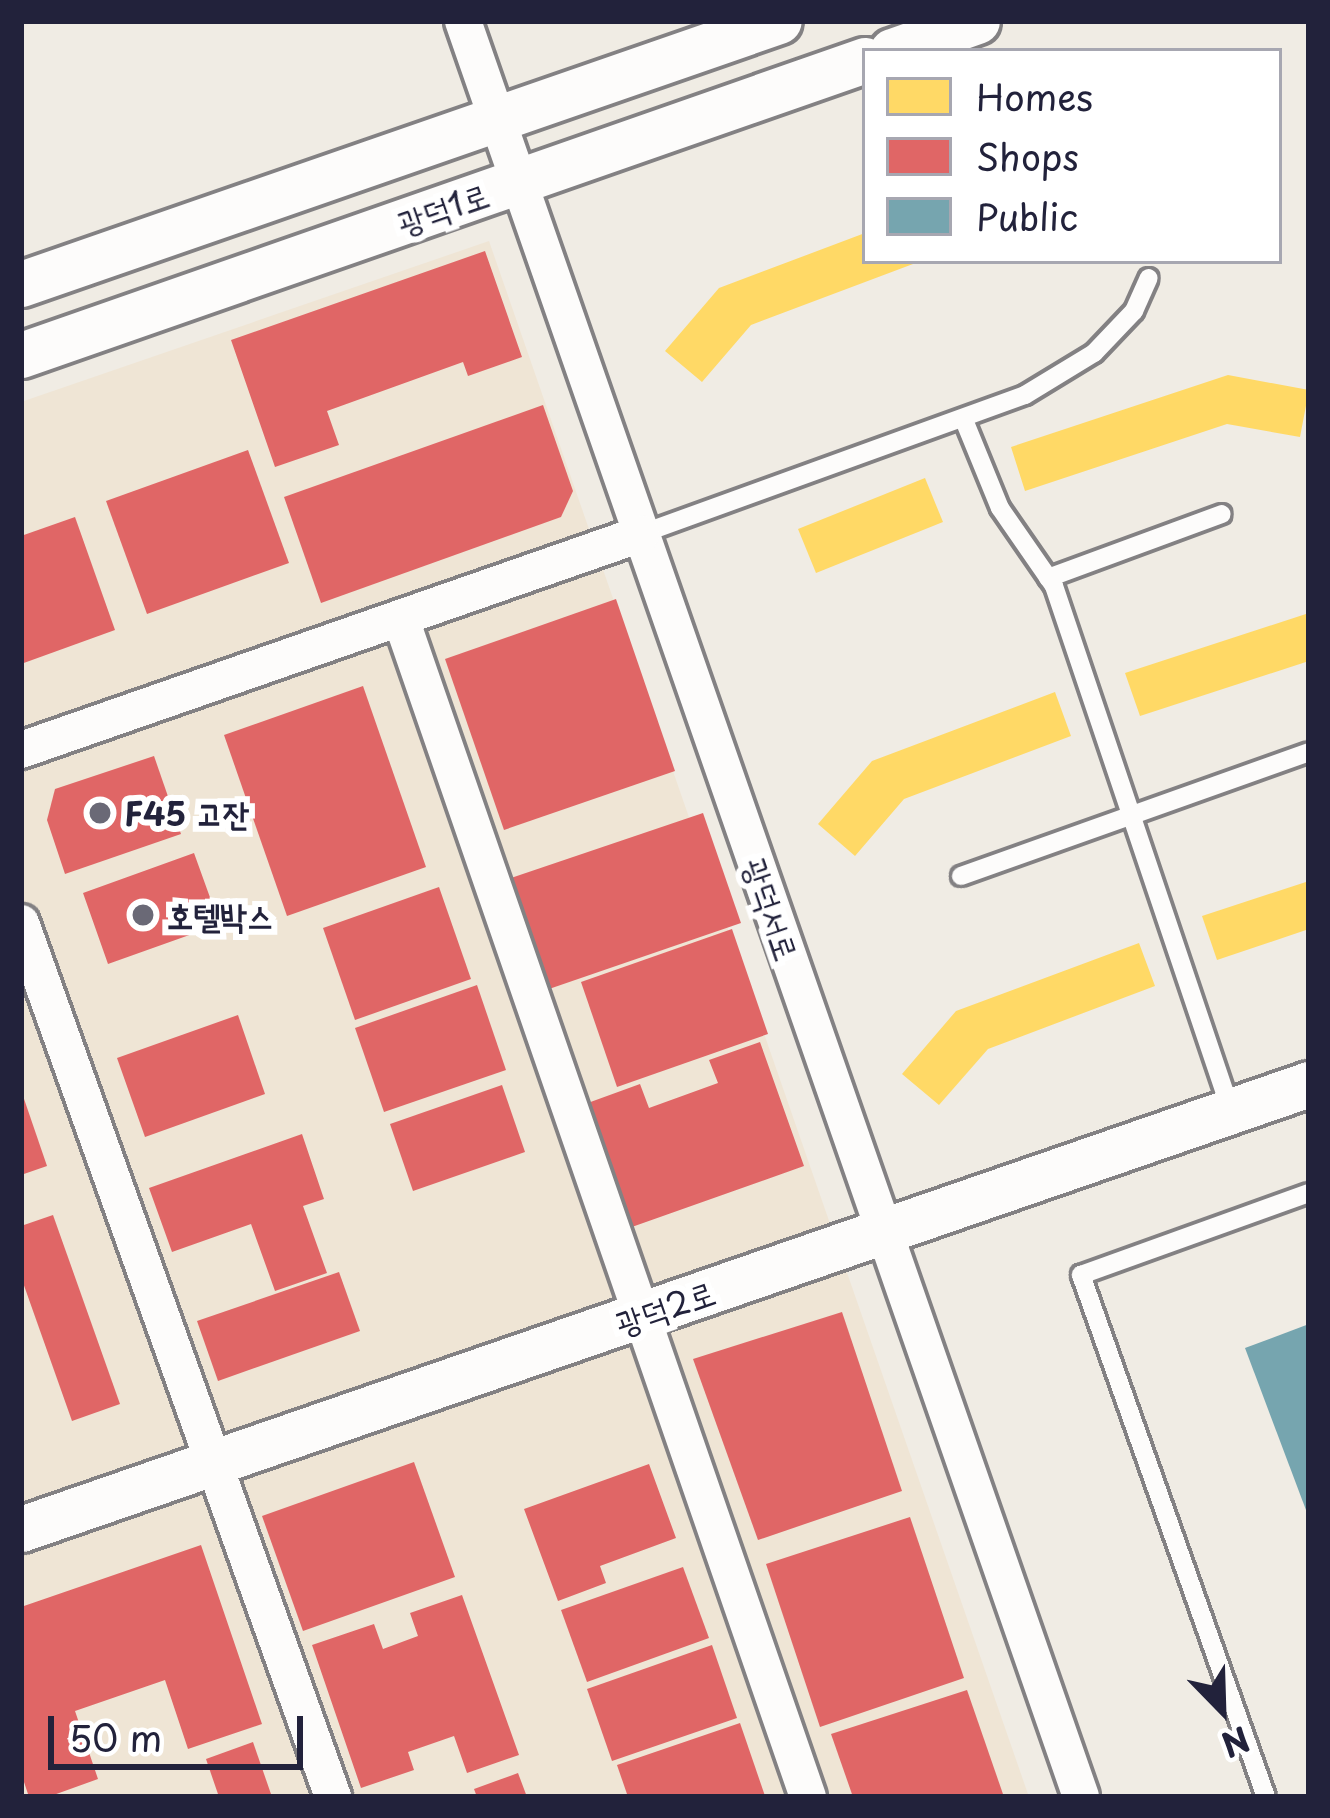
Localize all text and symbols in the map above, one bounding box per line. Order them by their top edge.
legend [862,48,1282,264]
text: Homes [976,69,1093,123]
text: Shops [976,129,1079,183]
street label: 광덕1로 [392,174,494,242]
text: Public [976,189,1078,243]
place label: F45 고잔 [124,793,251,833]
marker: F45 고잔 [87,800,113,826]
street label: 광덕서로 [736,852,808,966]
place label: 호텔박스 [167,895,273,935]
marker: 호텔박스 [130,902,156,928]
street label: 광덕2로 [610,1272,720,1342]
north arrow [1162,1650,1282,1770]
scale bar [54,1692,309,1766]
text: 50 m [69,1710,162,1764]
text: N [1214,1715,1258,1771]

